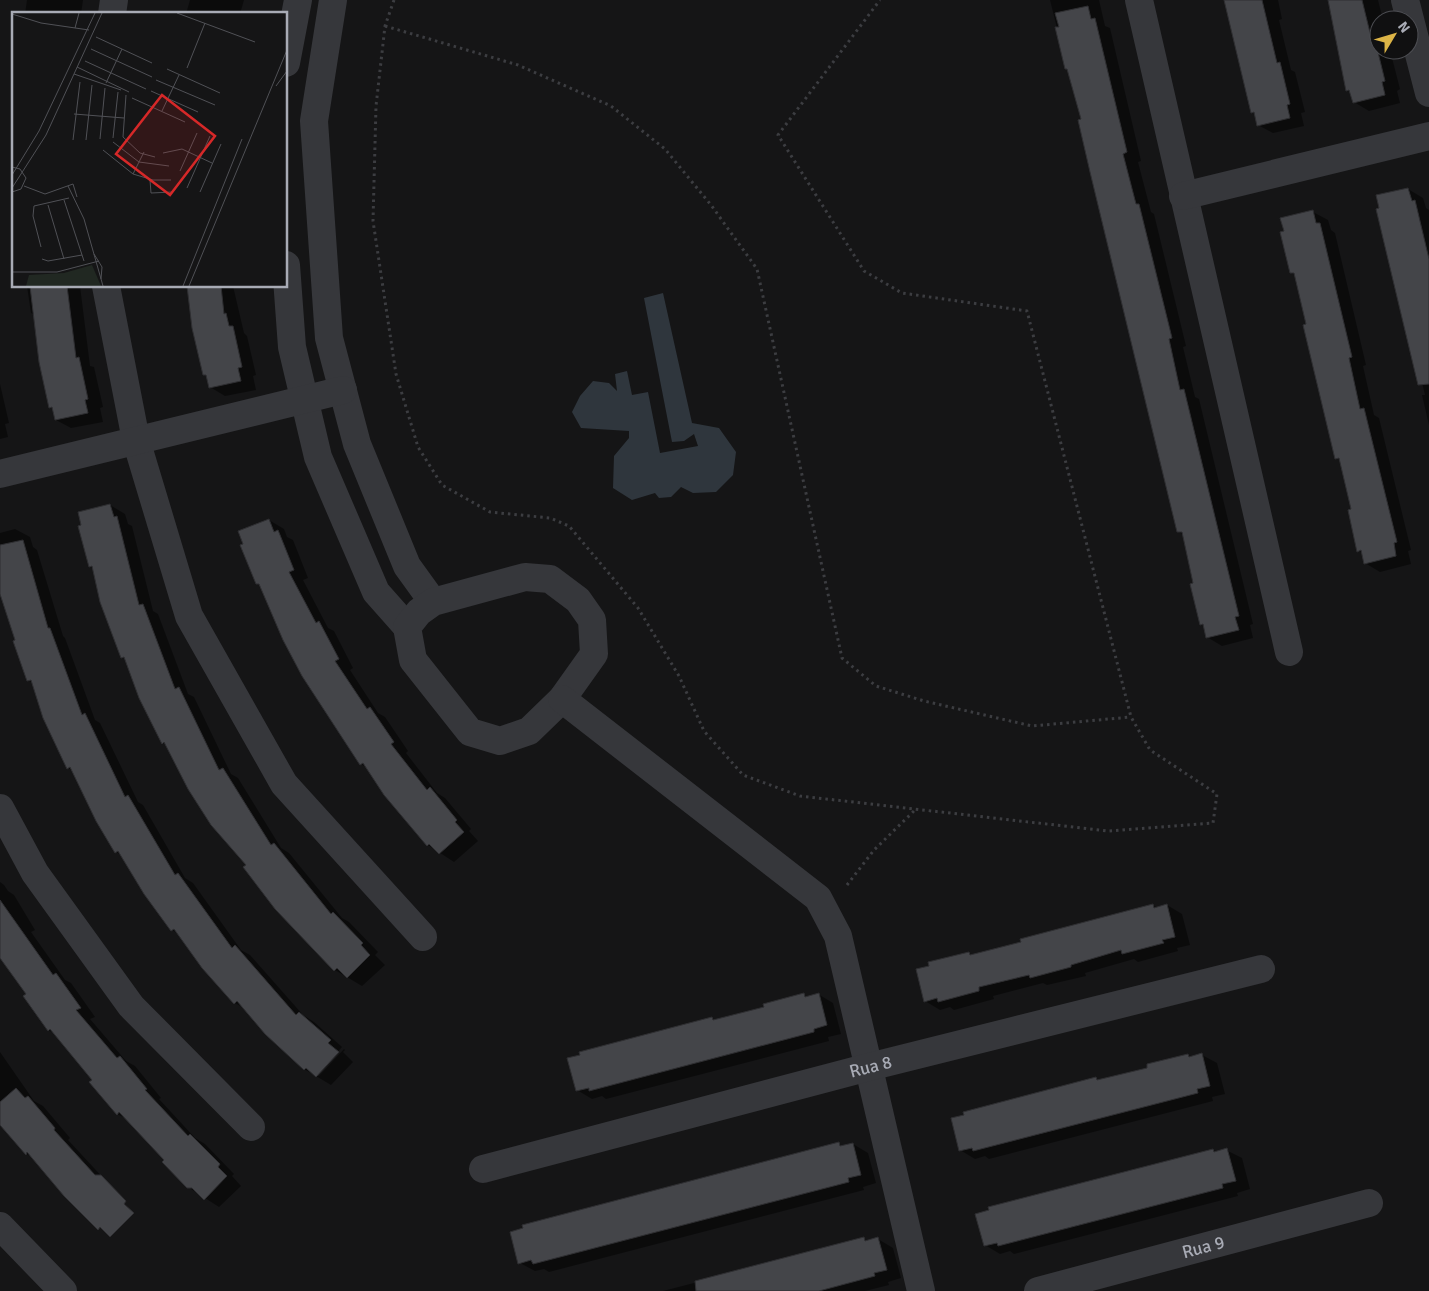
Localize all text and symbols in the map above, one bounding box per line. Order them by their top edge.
north arrow [1369,10,1419,60]
inset map [12,12,288,288]
text: N [1394,18,1414,36]
street label: Rua 8 [847,1051,894,1083]
street label: Rua 9 [1180,1231,1227,1263]

